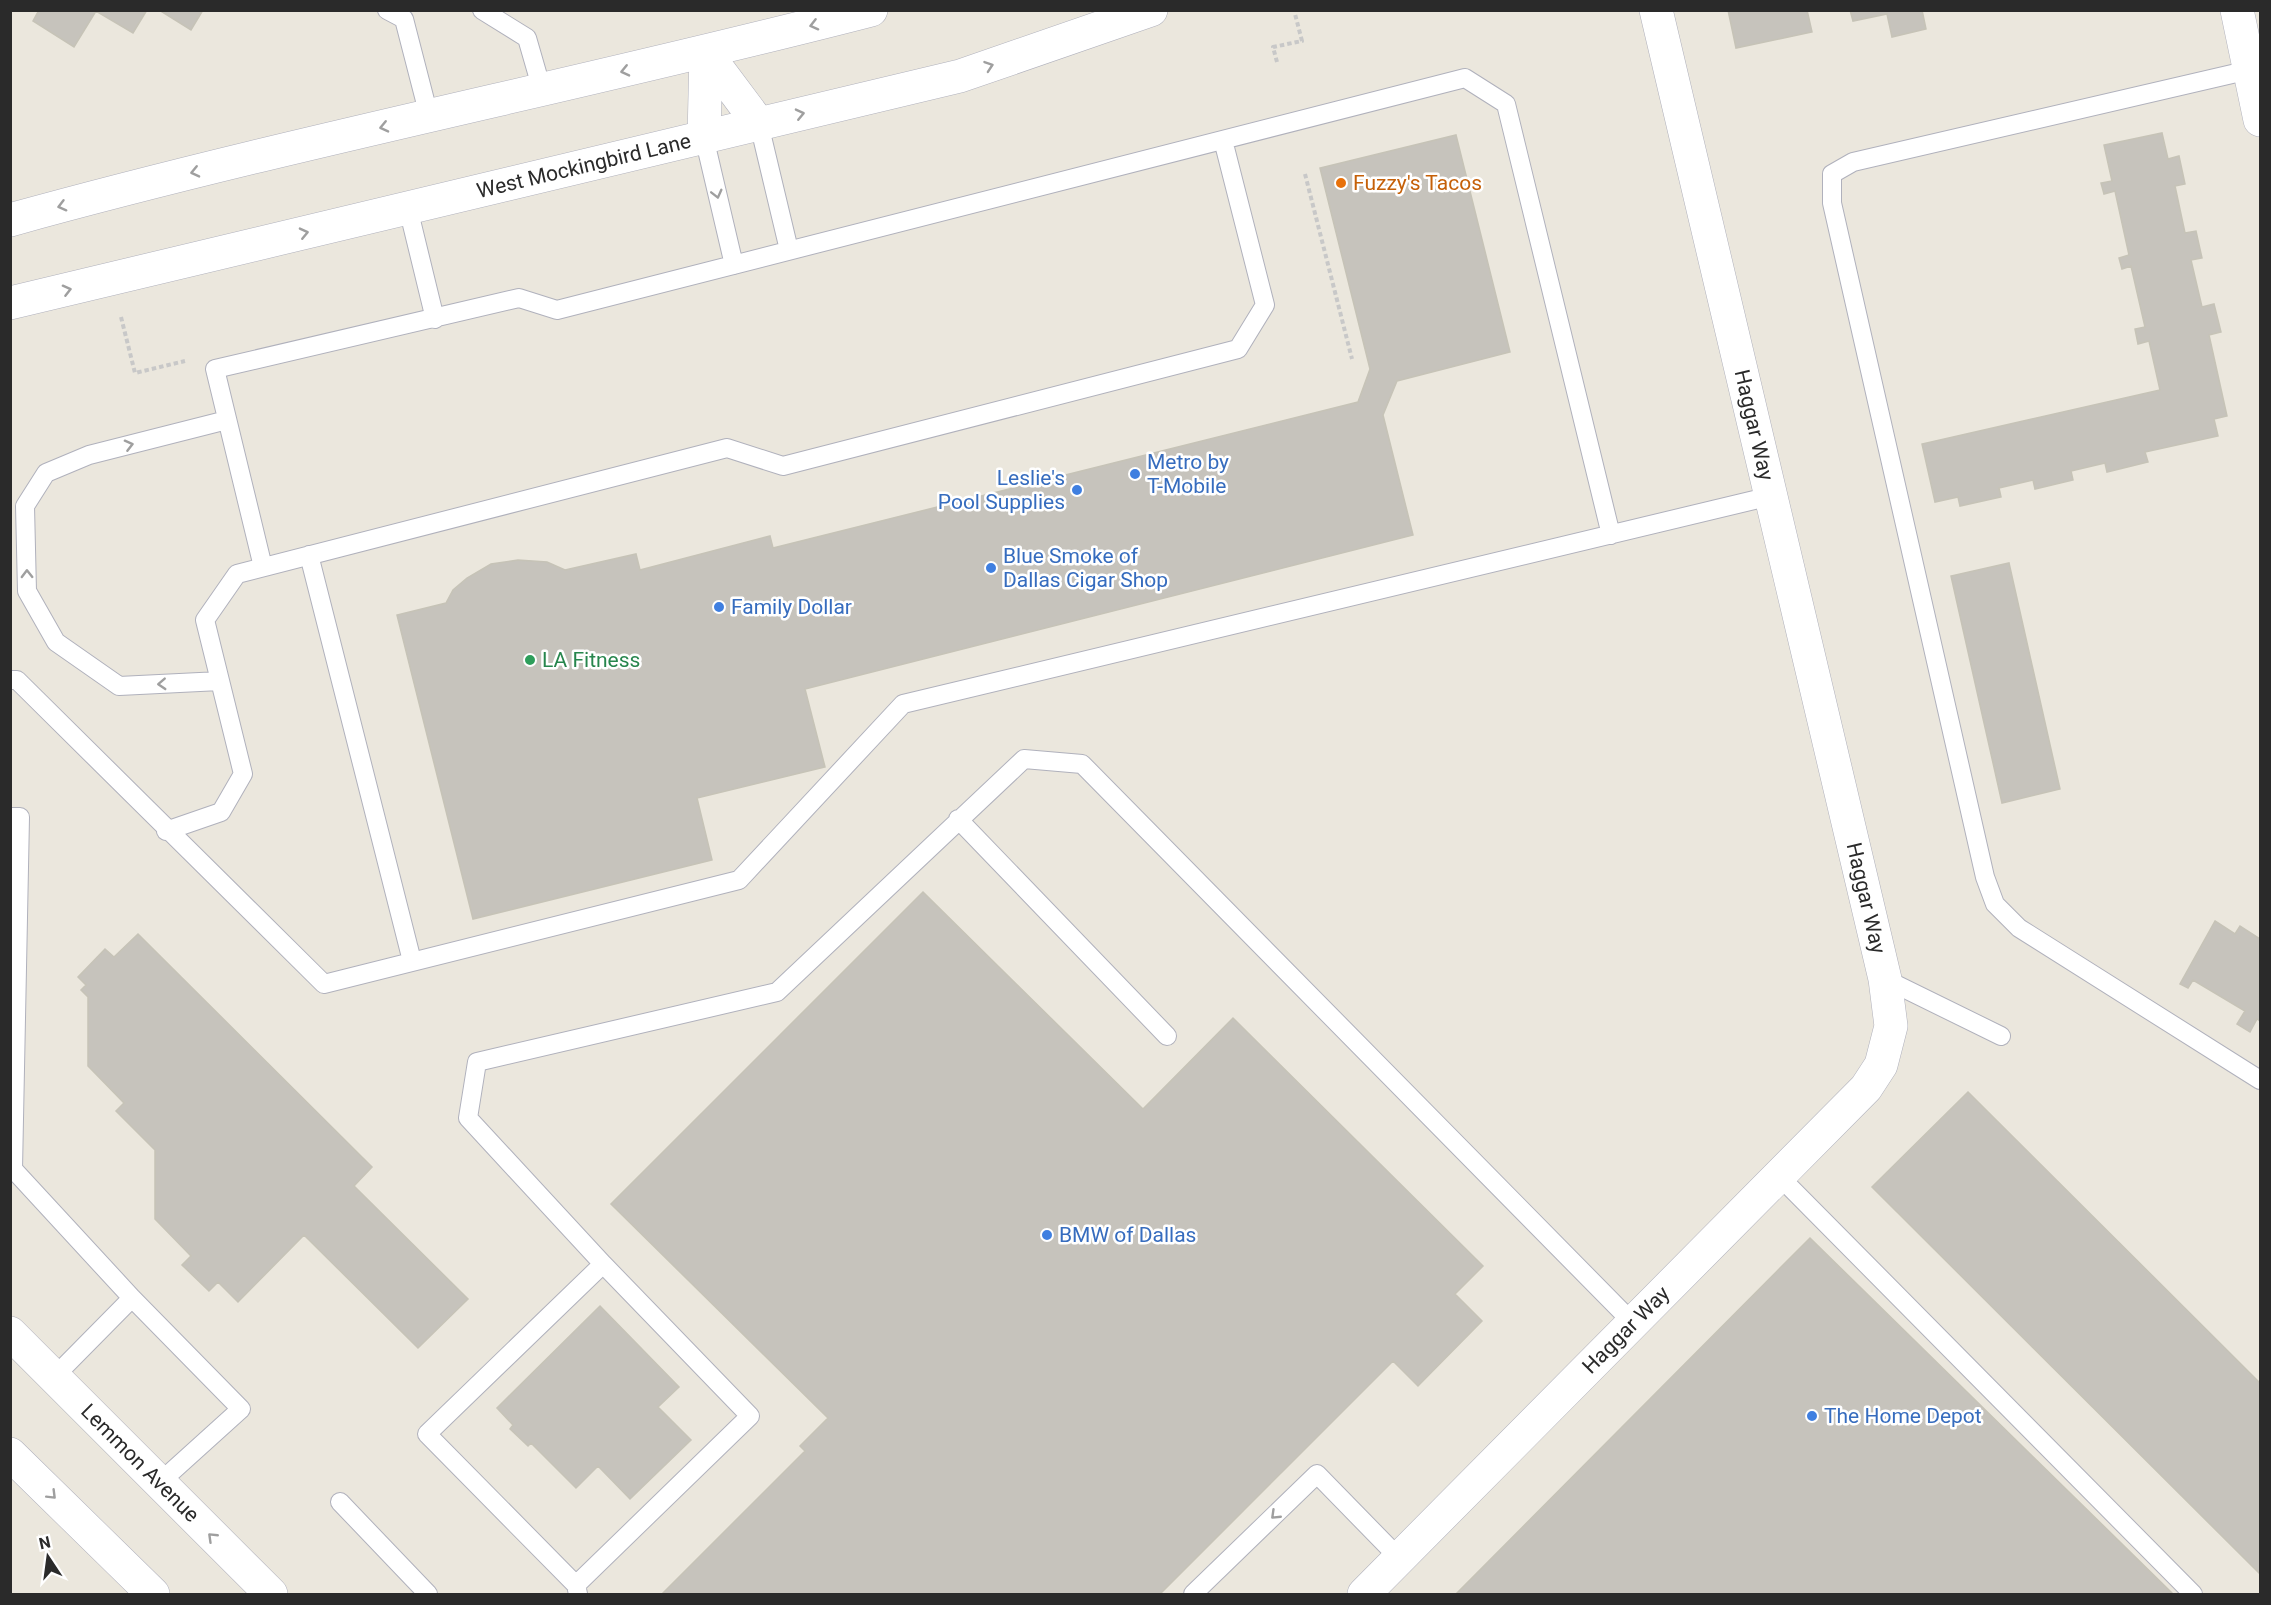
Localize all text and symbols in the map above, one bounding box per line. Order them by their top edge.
one-way arrow [809,18,820,30]
one-way arrow [983,61,994,73]
one-way arrow [620,64,630,77]
one-way arrow [795,108,805,121]
one-way arrow [380,119,390,132]
street label: West Mockingbird Lane [474,129,693,203]
one-way arrow [190,165,200,178]
place label: Fuzzy's Tacos [1353,171,1482,195]
marker: Fuzzy's Tacos [1334,176,1348,190]
one-way arrow [710,189,723,199]
one-way arrow [57,199,68,211]
one-way arrow [299,227,309,240]
one-way arrow [62,284,72,297]
street label: Haggar Way [1730,367,1778,483]
one-way arrow [124,439,134,452]
place label: Metro by T-Mobile [1147,450,1229,498]
place label: Leslie's Pool Supplies [938,466,1065,514]
marker: Metro by T-Mobile [1128,467,1142,481]
marker: Leslie's Pool Supplies [1070,483,1084,497]
place label: Blue Smoke of Dallas Cigar Shop [1003,544,1168,592]
marker: Blue Smoke of Dallas Cigar Shop [984,561,998,575]
one-way arrow [20,569,33,578]
place label: Family Dollar [731,595,852,619]
marker: Family Dollar [712,600,726,614]
place label: LA Fitness [542,648,640,672]
marker: LA Fitness [523,653,537,667]
one-way arrow [157,677,166,690]
street label: Haggar Way [1842,840,1890,956]
place label: BMW of Dallas [1059,1223,1196,1247]
marker: BMW of Dallas [1040,1228,1054,1242]
street label: Haggar Way [1578,1281,1674,1379]
street label: Lemmon Avenue [76,1399,204,1527]
place label: The Home Depot [1824,1404,1982,1428]
marker: The Home Depot [1805,1409,1819,1423]
one-way arrow [46,1488,56,1499]
one-way arrow [1272,1508,1282,1519]
north arrow [18,1527,78,1587]
text: N [37,1532,52,1553]
one-way arrow [209,1533,219,1544]

